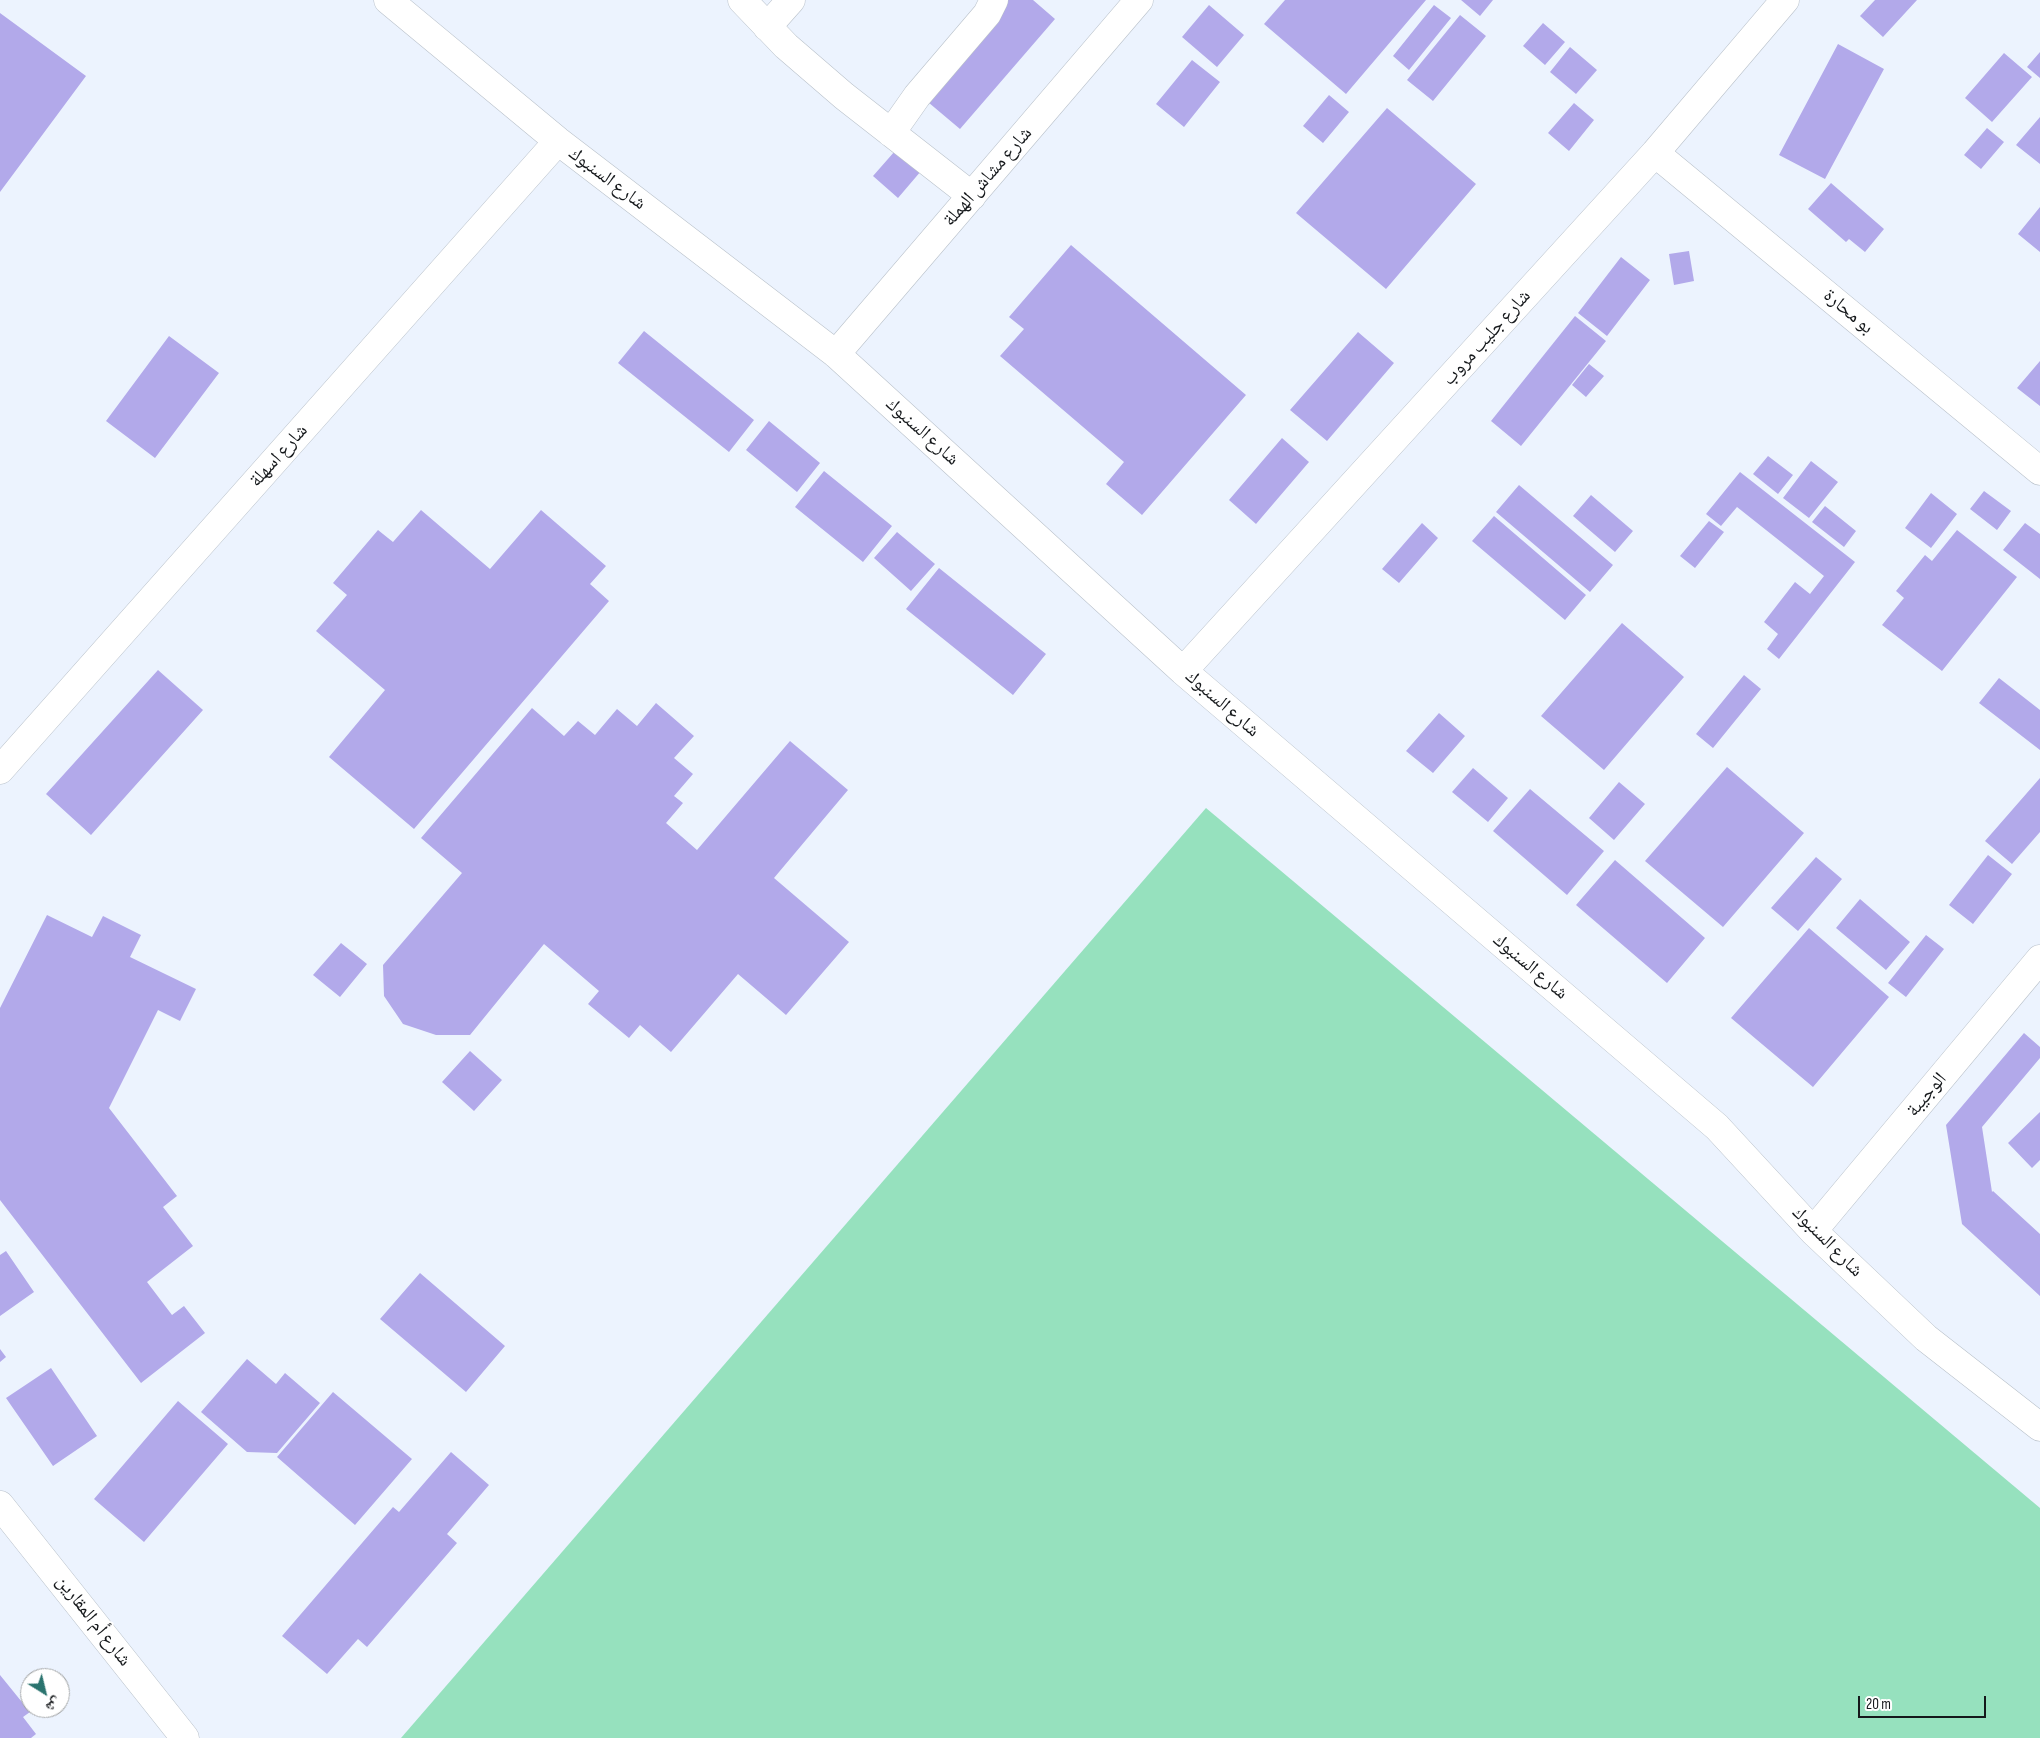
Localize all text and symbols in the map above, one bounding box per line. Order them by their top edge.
street label: شارع مشاش الهملة [939,123,1037,231]
street label: شارع السنبوك [564,143,650,215]
street label: شارع جليب مروب [1438,285,1536,391]
street label: بو محارة [1818,285,1878,339]
street label: شارع السنبوك [881,393,963,471]
street label: شارع اسهلة [245,420,313,492]
street label: شارع السنبوك [1180,666,1264,742]
street label: شارع السنبوك [1488,929,1572,1005]
street label: الوجيبة [1902,1068,1952,1122]
street label: شارع السنبوك [1787,1202,1867,1282]
street label: شارع أم المقارين [50,1571,136,1671]
north arrow [20,1668,70,1718]
scale bar [1860,1686,1988,1718]
text: ش [43,1693,65,1716]
text: 20 m [1866,1695,1891,1714]

